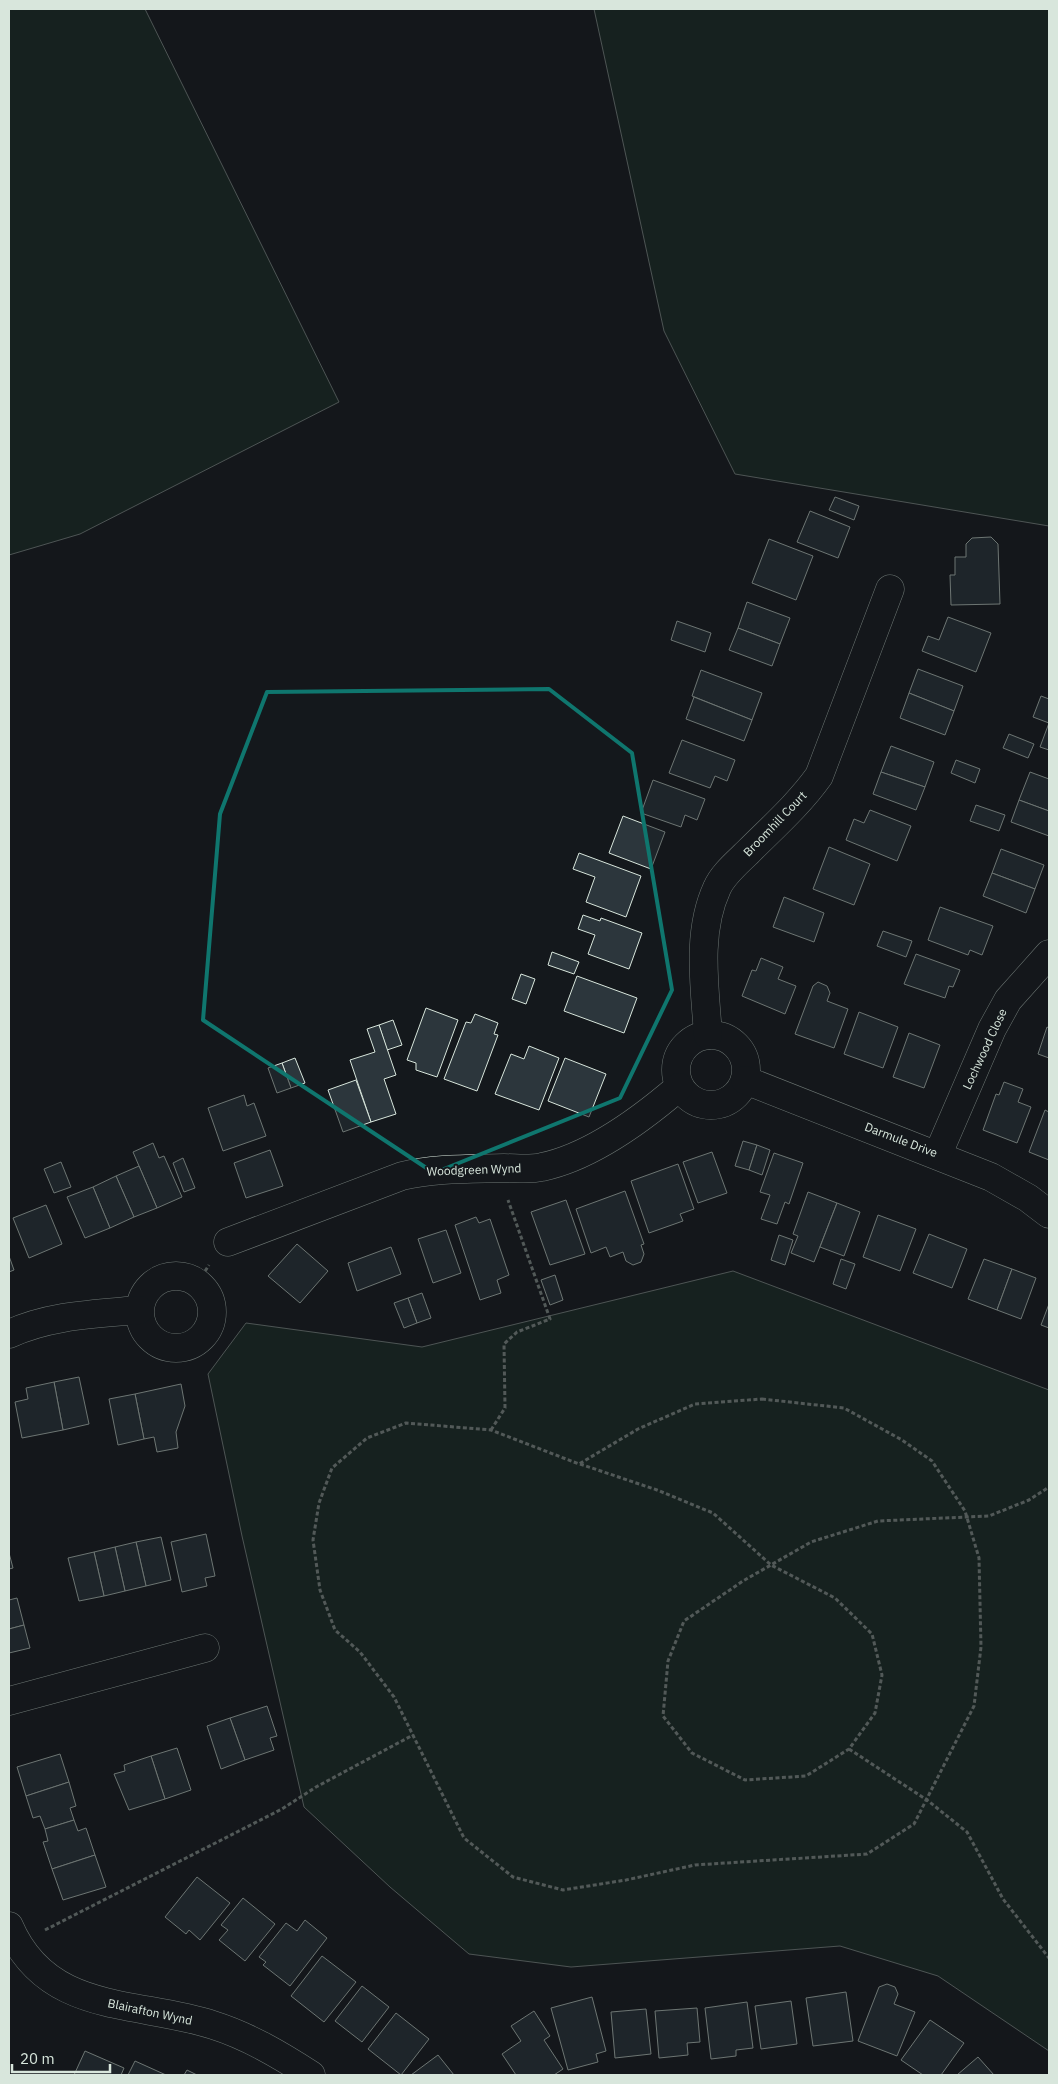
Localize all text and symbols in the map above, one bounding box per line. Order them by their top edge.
street label: Broomhill Court [740,788,810,859]
street label: Lochwood Close [959,1006,1010,1092]
street label: Darmule Drive [863,1119,940,1160]
street label: Woodgreen Wynd [426,1160,522,1179]
street label: Blairafton Wynd [106,1995,194,2028]
scale bar [12,2042,110,2074]
text: 20 m [20,2049,55,2068]

